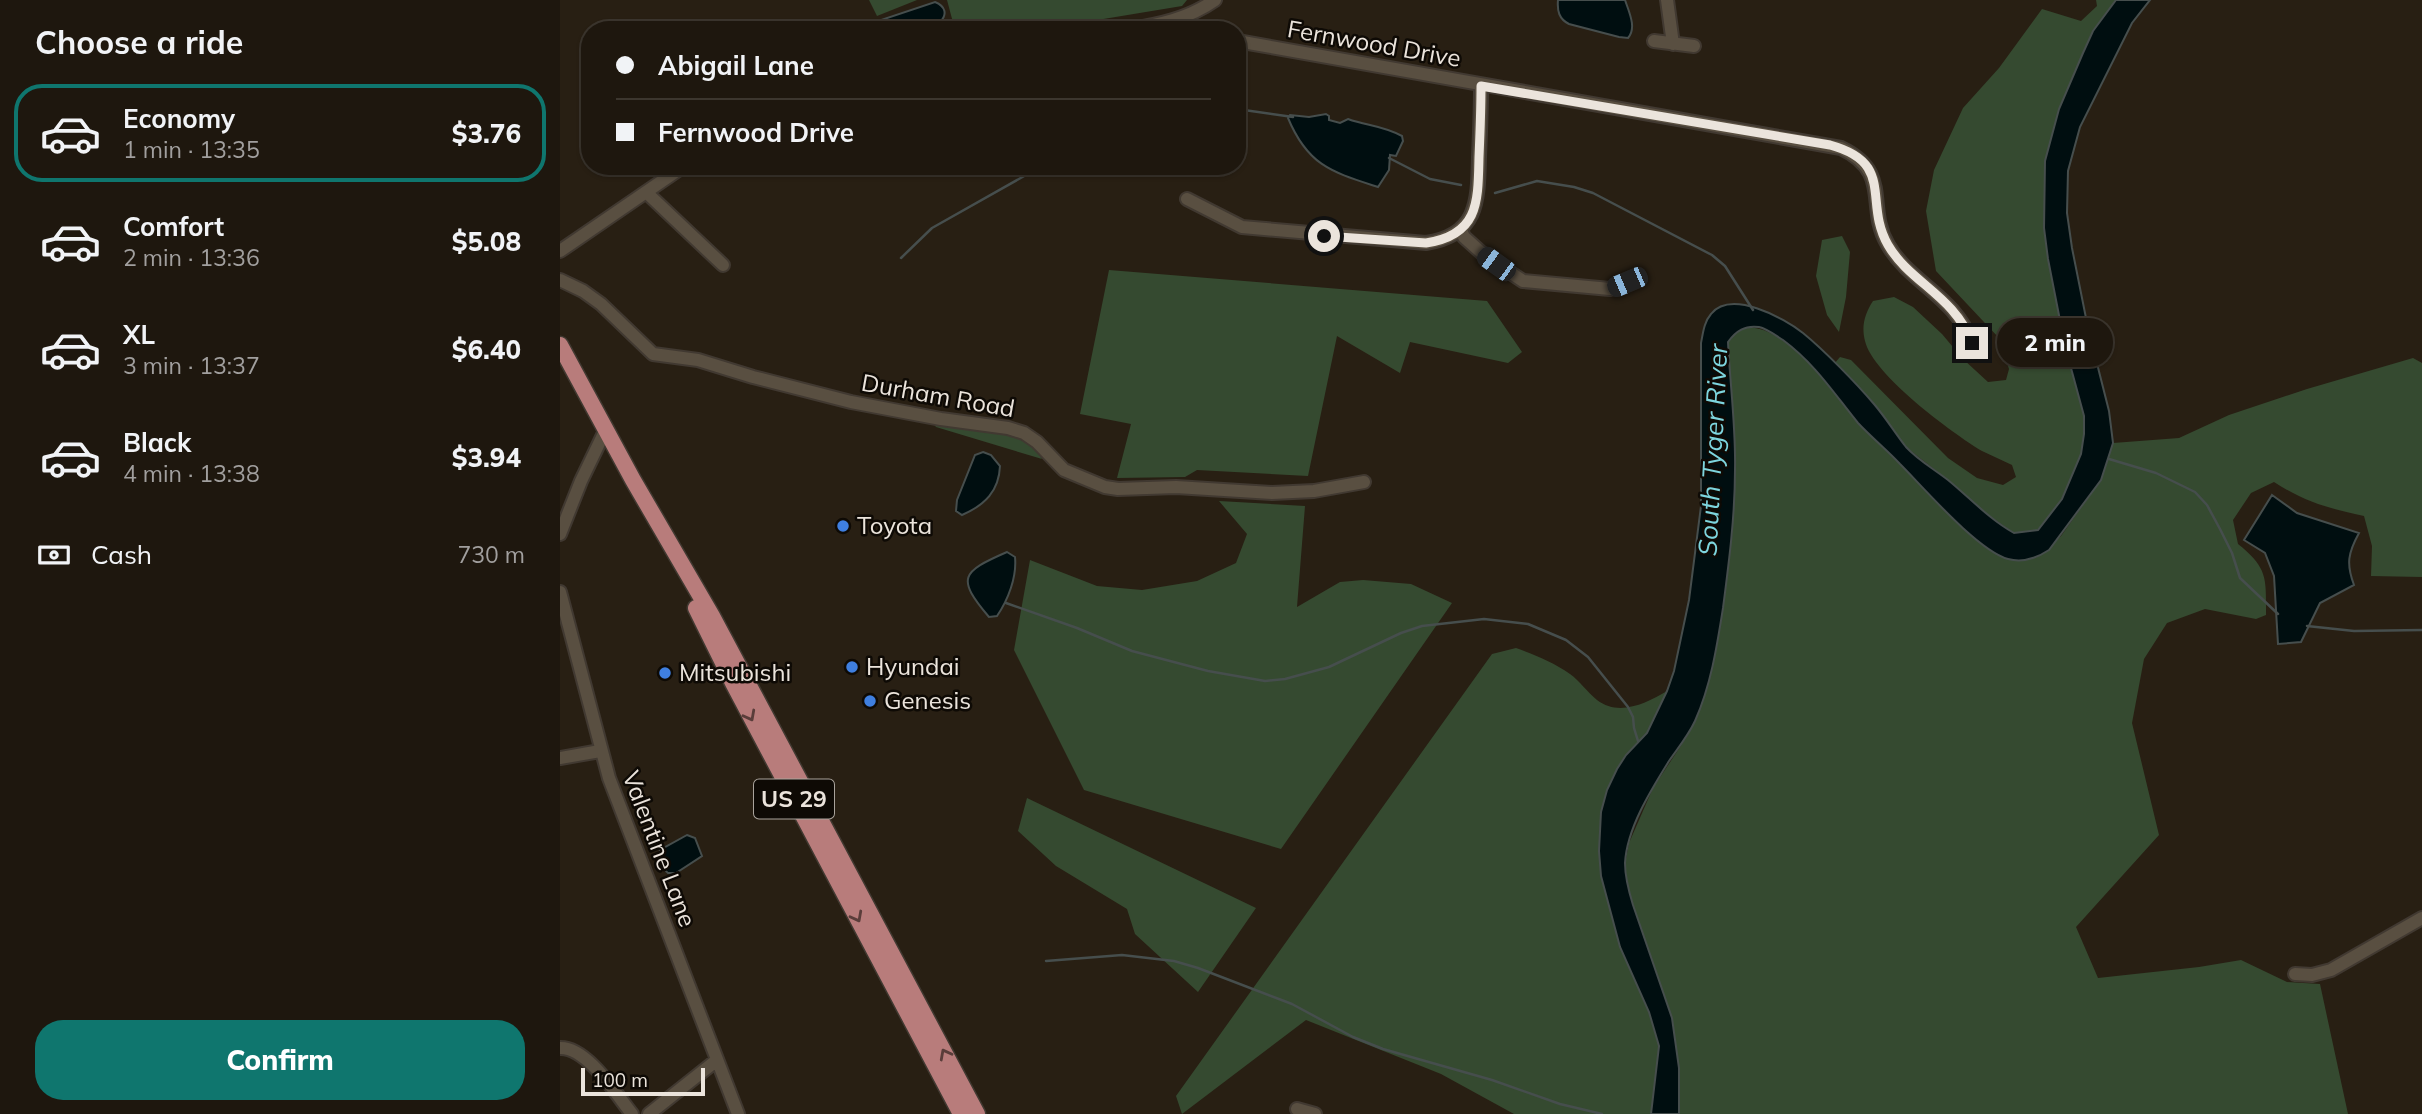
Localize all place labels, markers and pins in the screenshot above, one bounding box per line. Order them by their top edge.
place label: Toyota [857,510,932,540]
marker: Toyota [835,518,851,534]
place label: Hyundai [866,651,960,681]
place label: Mitsubishi [679,657,791,687]
marker: Hyundai [844,659,860,675]
marker: Mitsubishi [657,665,673,681]
place label: Genesis [884,685,971,715]
marker: Genesis [862,693,878,709]

